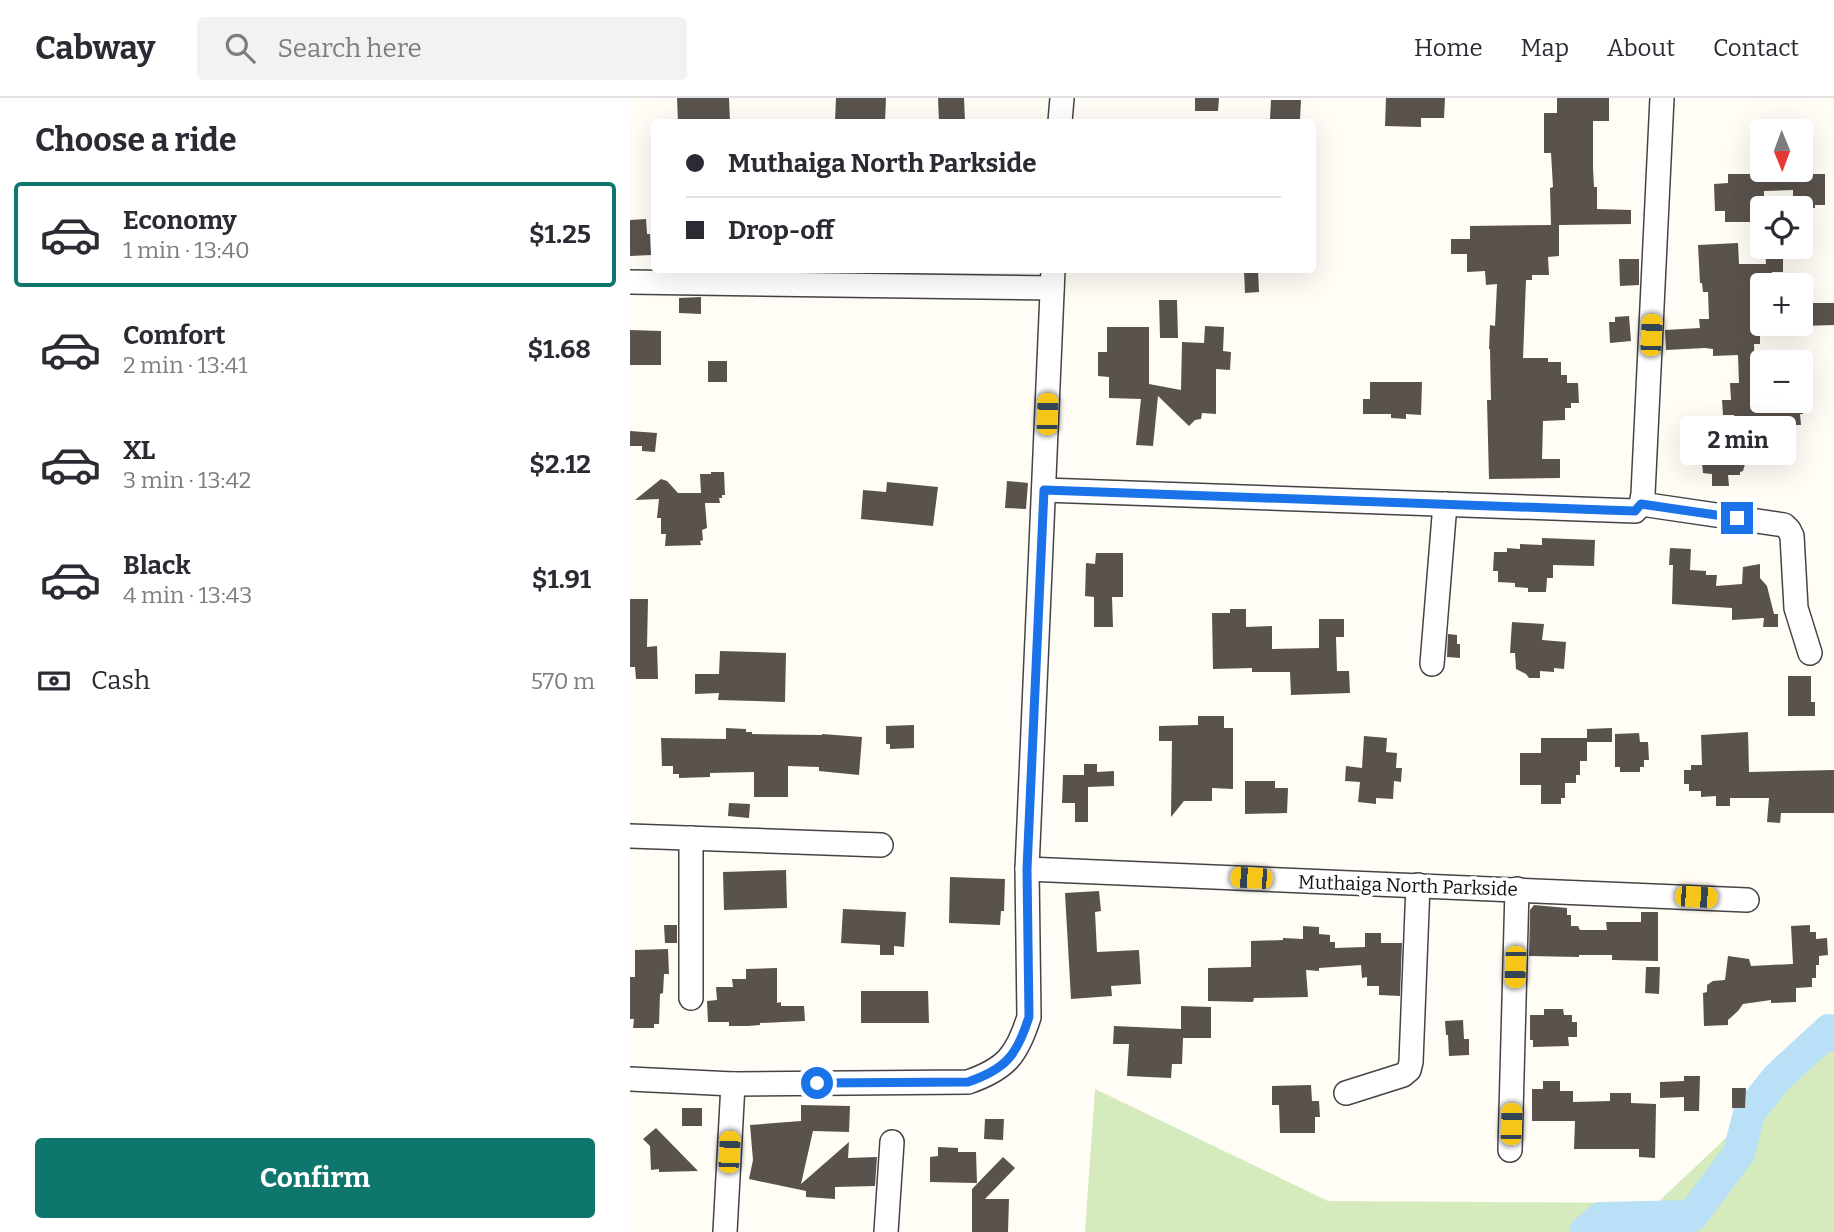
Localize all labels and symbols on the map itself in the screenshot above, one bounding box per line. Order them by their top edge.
north arrow [1750,119,1813,182]
car [1640,313,1663,357]
car [1036,393,1059,435]
callout: 2 min [1679,416,1795,466]
route end [1721,502,1753,534]
car [1230,866,1273,890]
street label: Muthaiga North Parkside [1298,870,1518,901]
car [1675,885,1718,909]
car [1504,946,1527,988]
route start [801,1067,833,1099]
car [1500,1103,1523,1145]
car [718,1130,741,1174]

